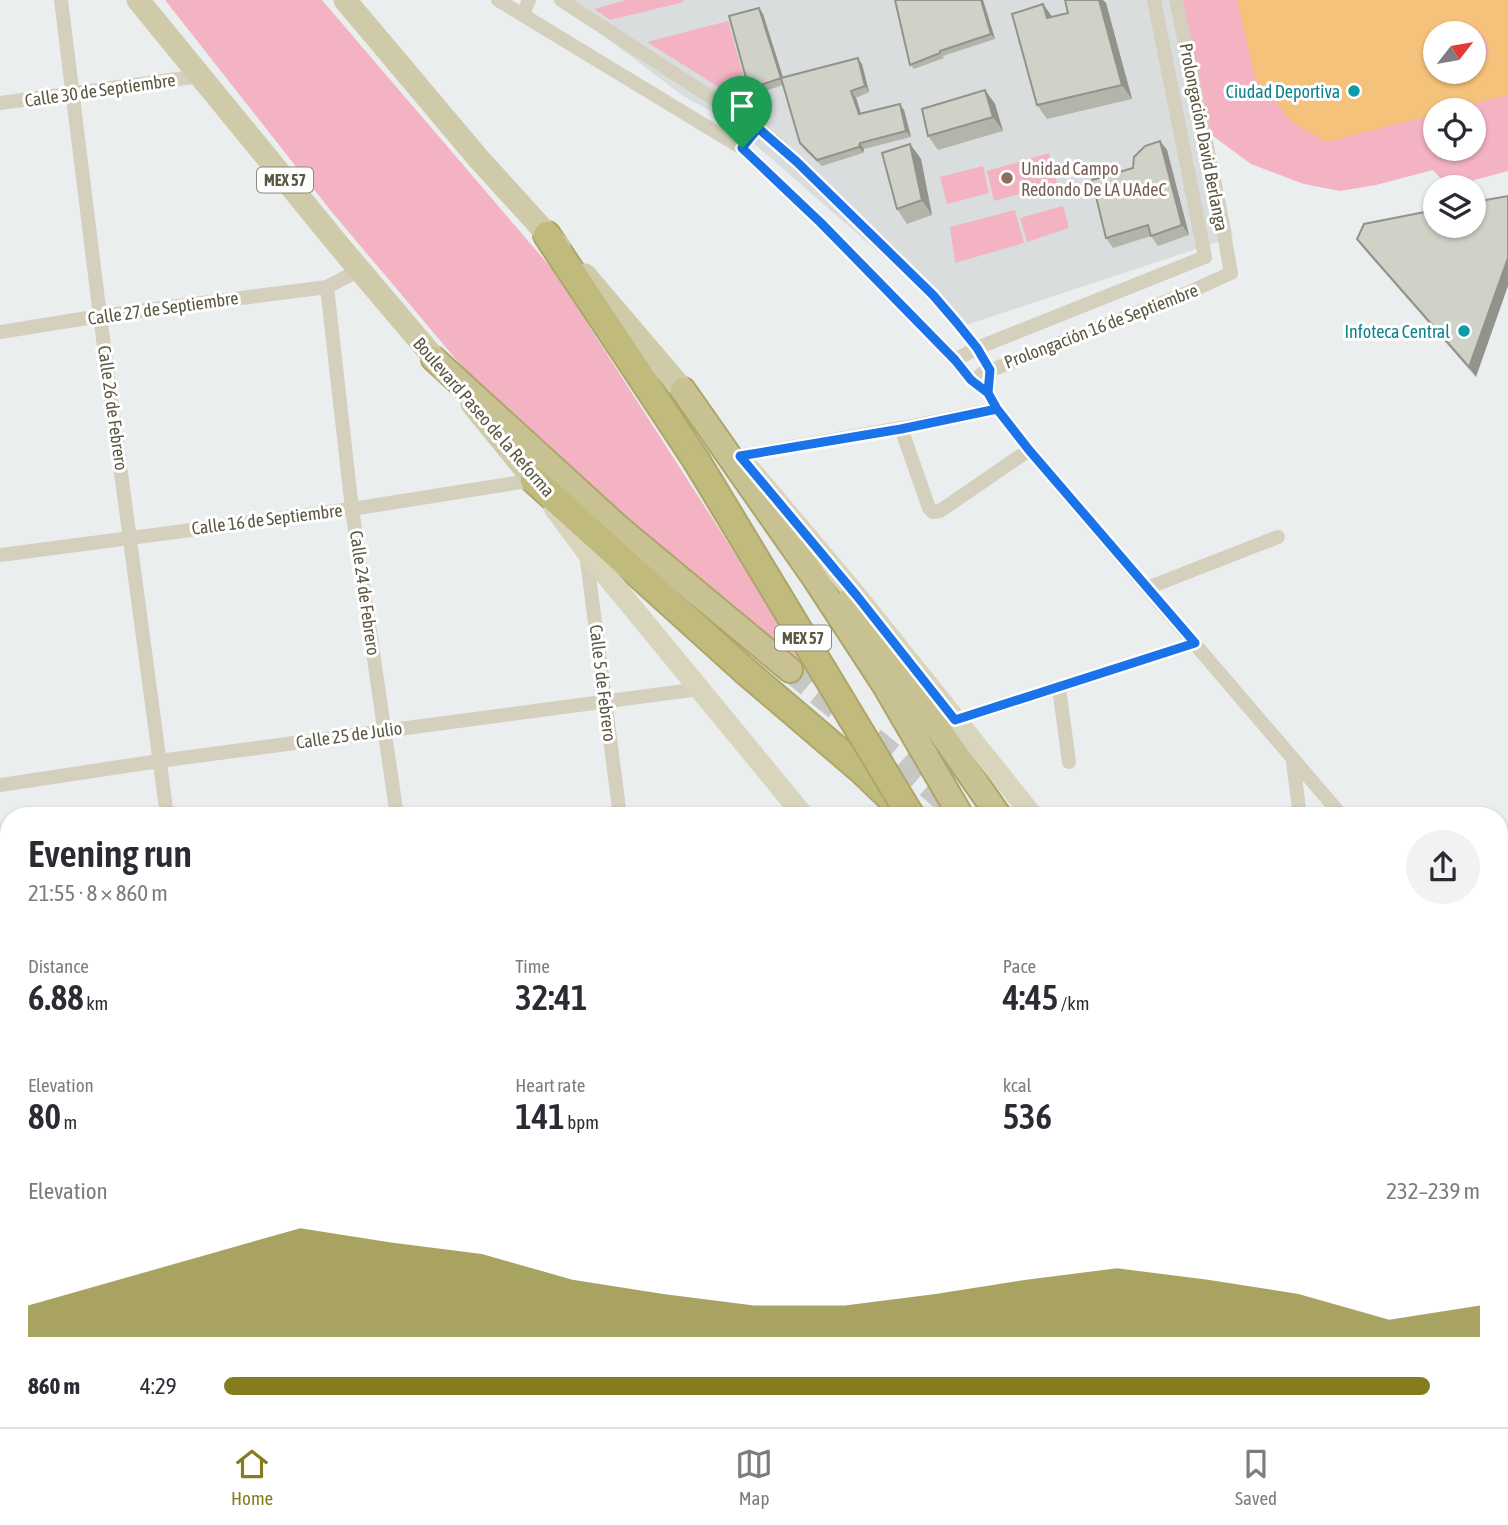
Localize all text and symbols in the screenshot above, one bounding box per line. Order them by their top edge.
north arrow [1423,21,1486,84]
map controls [1423,21,1486,238]
street label: Prolongación David Berlanga [1175,41,1233,233]
street label: Calle 30 de Septiembre [23,69,177,111]
pin [712,76,772,148]
place label: Ciudad Deportiva [1226,81,1340,102]
marker: Ciudad Deportiva [1346,83,1362,99]
icon: arrive [723,87,761,125]
button: locate [1423,98,1486,161]
place label: Unidad Campo Redondo De LA UAdeC [1021,158,1166,200]
road number: MEX 57 [257,168,313,192]
marker: Unidad Campo Redondo De LA UAdeC [999,170,1015,186]
button: layers [1423,175,1486,238]
street label: Prolongación 16 de Septiembre [1001,279,1201,373]
street label: Calle 27 de Septiembre [86,287,240,329]
place label: Infoteca Central [1344,321,1450,342]
marker: Infoteca Central [1456,323,1472,339]
street label: Boulevard Paseo de la Reforma [409,333,559,501]
street label: Calle 26 de Febrero [94,344,132,472]
street label: Calle 16 de Septiembre [190,499,344,539]
street label: Calle 24 de Febrero [346,529,384,657]
street label: Calle 5 de Febrero [585,623,621,743]
road number: MEX 57 [775,625,831,650]
street label: Calle 25 de Julio [295,717,403,753]
button: share [1406,830,1480,904]
text: Evening run [28,832,192,875]
text: 21:55 · 8 × 860 m [28,880,168,906]
text: Distance [28,955,89,977]
text: Time [515,955,550,977]
text: Pace [1003,955,1036,977]
text: 6.88 [28,977,84,1017]
text: 32:41 [515,977,587,1017]
text: 4:45 [1003,977,1058,1017]
text: km [84,992,108,1014]
text: /km [1058,992,1089,1014]
text: Elevation [28,1074,94,1096]
text: Heart rate [515,1074,585,1096]
text: kcal [1003,1074,1032,1096]
text: 80 [28,1096,61,1136]
text: 141 [515,1096,565,1136]
text: 536 [1003,1096,1052,1136]
text: m [61,1111,77,1133]
text: bpm [565,1111,599,1133]
text: Elevation [28,1178,108,1204]
text: 232–239 m [1386,1178,1480,1204]
text: 860 m [28,1373,80,1399]
text: 4:29 [140,1373,177,1399]
tab: Home [231,1445,273,1509]
tab: Map [735,1445,773,1509]
tab: Saved [1235,1445,1277,1509]

